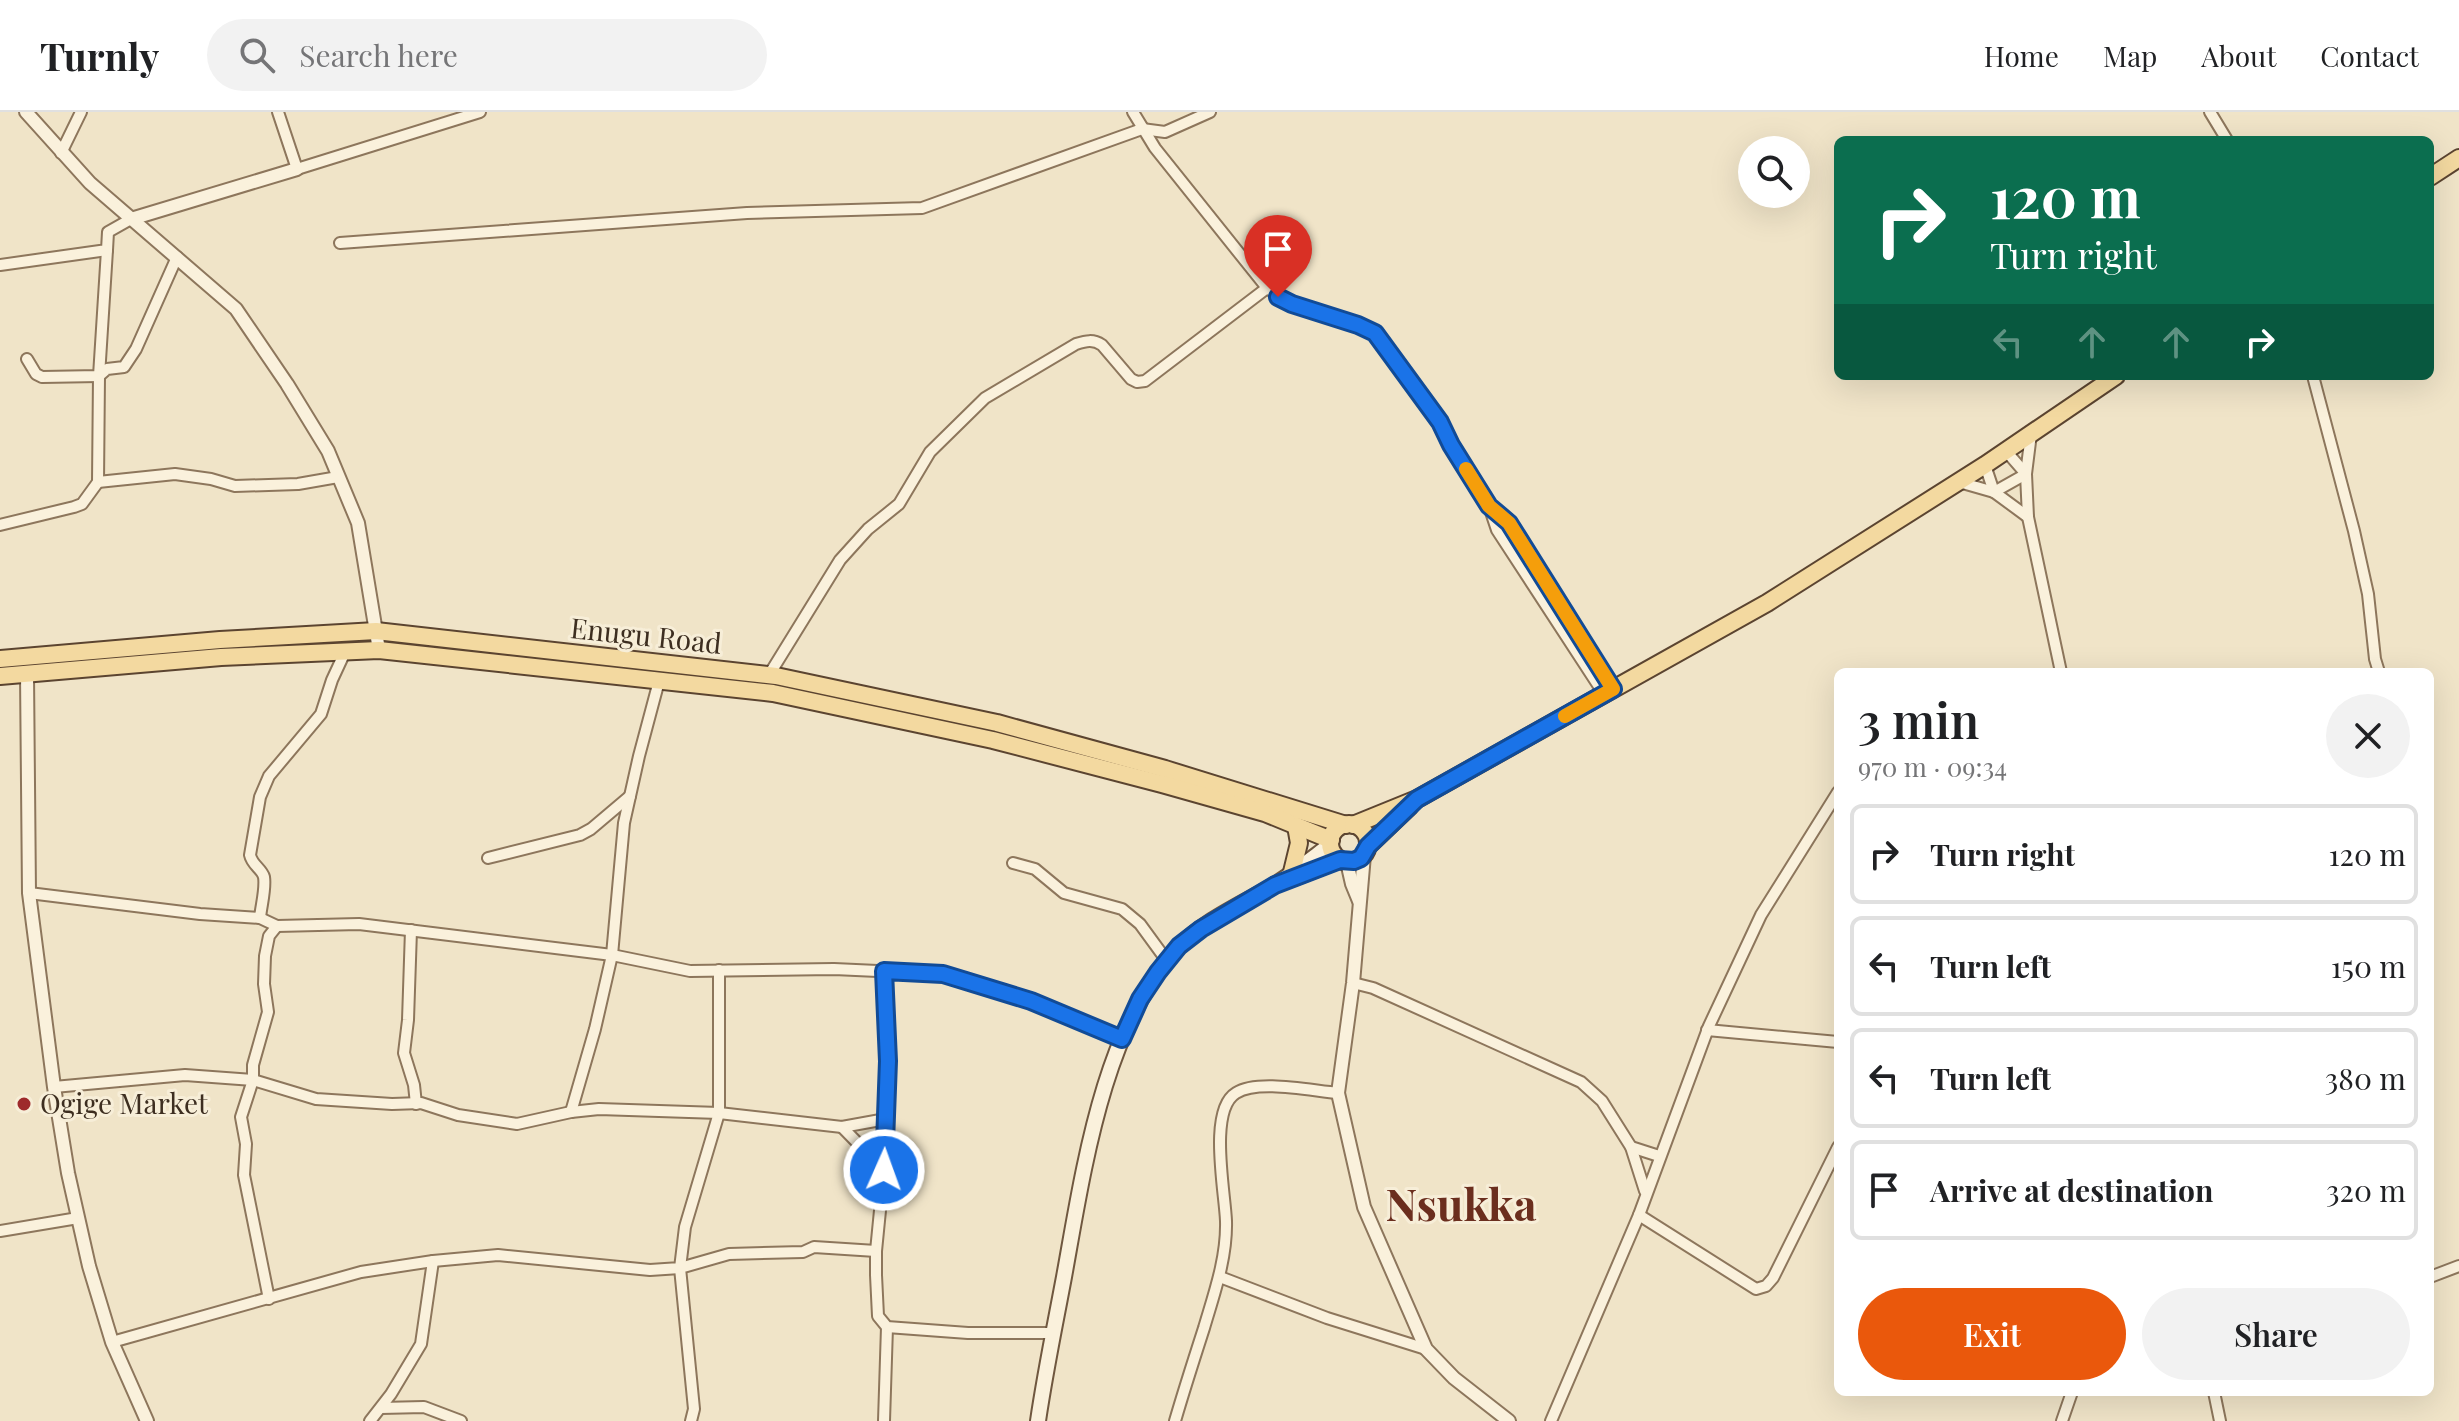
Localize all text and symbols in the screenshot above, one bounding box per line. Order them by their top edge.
search box [207,19,767,91]
text: Turnly [40,30,159,81]
icon: search [235,33,279,77]
text: Search here [299,35,458,75]
text: Home [1984,37,2059,74]
text: Map [2103,37,2157,74]
text: About [2201,37,2276,74]
text: Contact [2320,37,2419,74]
map controls [1738,136,1810,208]
button: search [1738,136,1810,208]
text: 120 m [1990,158,2141,233]
icon: right [1858,168,1962,272]
pin [1244,215,1312,297]
icon: arrive [1256,227,1300,271]
text: Turn right [1990,230,2157,278]
icon: left [1986,320,2030,364]
icon: ahead [2070,320,2114,364]
icon: ahead [2154,320,2198,364]
icon: right [2238,320,2282,364]
street label: Enugu Road [569,608,724,661]
text: 3 min [1858,687,1979,751]
button: close [2326,694,2410,778]
text: 970 m · 09:34 [1858,749,2007,784]
icon: right [1862,832,1906,876]
text: Turn right [1930,834,2075,874]
text: 120 m [2328,834,2406,874]
icon: left [1862,944,1906,988]
text: Turn left [1930,946,2051,986]
text: 150 m [2331,946,2406,986]
icon: left [1862,1056,1906,1100]
text: Turn left [1930,1058,2051,1098]
text: 380 m [2325,1058,2406,1098]
place label: Ogige Market [40,1084,209,1121]
marker: Ogige Market [15,1095,33,1113]
position arrow [842,1128,926,1212]
icon: arrive [1862,1168,1906,1212]
text: Arrive at destination [1930,1170,2213,1210]
text: 320 m [2326,1170,2406,1210]
district label: Nsukka [1386,1173,1537,1232]
button: Exit [1858,1288,2126,1380]
button: Share [2142,1288,2410,1380]

